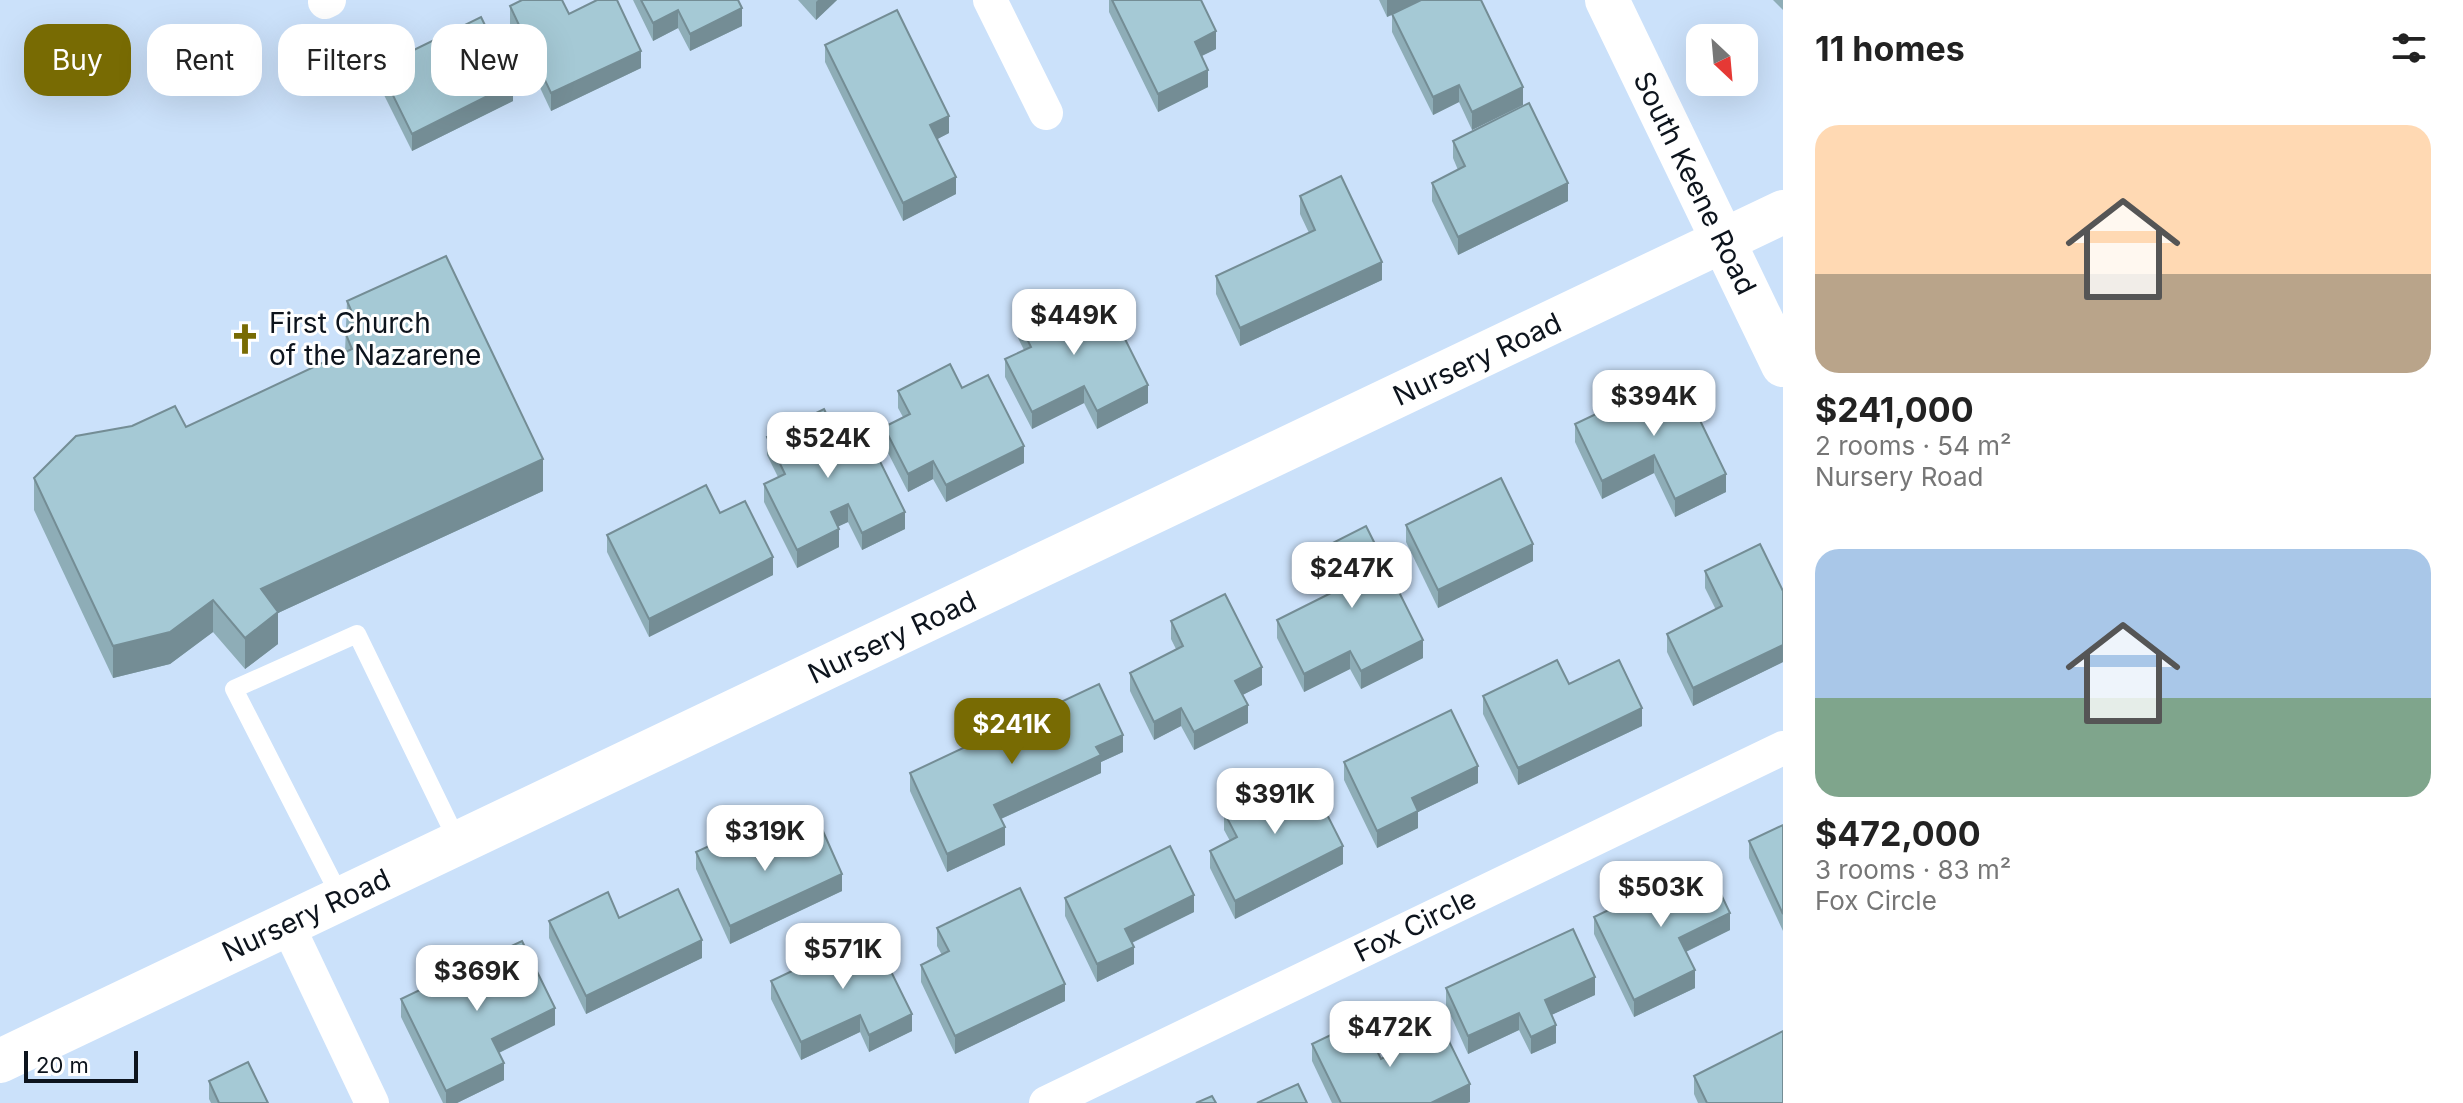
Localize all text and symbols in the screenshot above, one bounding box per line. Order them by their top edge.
chip: Buy [24,24,131,96]
chip: Rent [147,24,262,96]
chip: Filters [278,24,415,96]
chip: New [431,24,547,96]
north arrow [1686,24,1758,96]
map controls [1686,24,1758,96]
icon: filters [2387,26,2431,70]
text: 11 homes [1815,28,1965,69]
street label: South Keene Road [1626,66,1764,300]
icon: home [2051,177,2195,321]
pin: $449K [1018,289,1130,357]
text: $449K [1030,299,1118,330]
street label: Nursery Road [1388,305,1566,413]
place label: First Church of the Nazarene [269,306,481,372]
church icon: First Church of the Nazarene [228,322,262,356]
pin: $394K [1598,370,1710,438]
text: $394K [1611,380,1697,411]
text: $241,000 [1815,389,1974,430]
pin: $524K [772,412,884,480]
text: $524K [785,422,871,453]
text: 2 rooms · 54 m² [1815,430,2012,461]
text: Nursery Road [1815,461,1983,492]
pin: $247K [1296,542,1408,610]
text: $247K [1310,552,1394,583]
street label: Nursery Road [803,583,981,691]
icon: home [2051,601,2195,745]
pin: $241K [956,698,1068,766]
text: $241K [972,708,1052,739]
pin: $391K [1219,768,1331,836]
text: $391K [1235,778,1315,809]
pin: $319K [709,805,821,873]
text: $472,000 [1815,813,1981,854]
text: $319K [725,815,805,846]
text: 3 rooms · 83 m² [1815,854,2011,885]
street label: Nursery Road [217,861,395,969]
pin: $503K [1605,861,1717,929]
text: $503K [1618,871,1704,902]
street label: Fox Circle [1349,881,1481,969]
text: Fox Circle [1815,885,1937,916]
pin: $571K [787,923,899,991]
text: $571K [804,933,882,964]
pin: $369K [421,945,533,1013]
text: $369K [434,955,520,986]
pin: $472K [1334,1001,1446,1069]
text: $472K [1348,1011,1432,1042]
scale bar [24,1047,138,1083]
text: 20 m [36,1052,89,1078]

